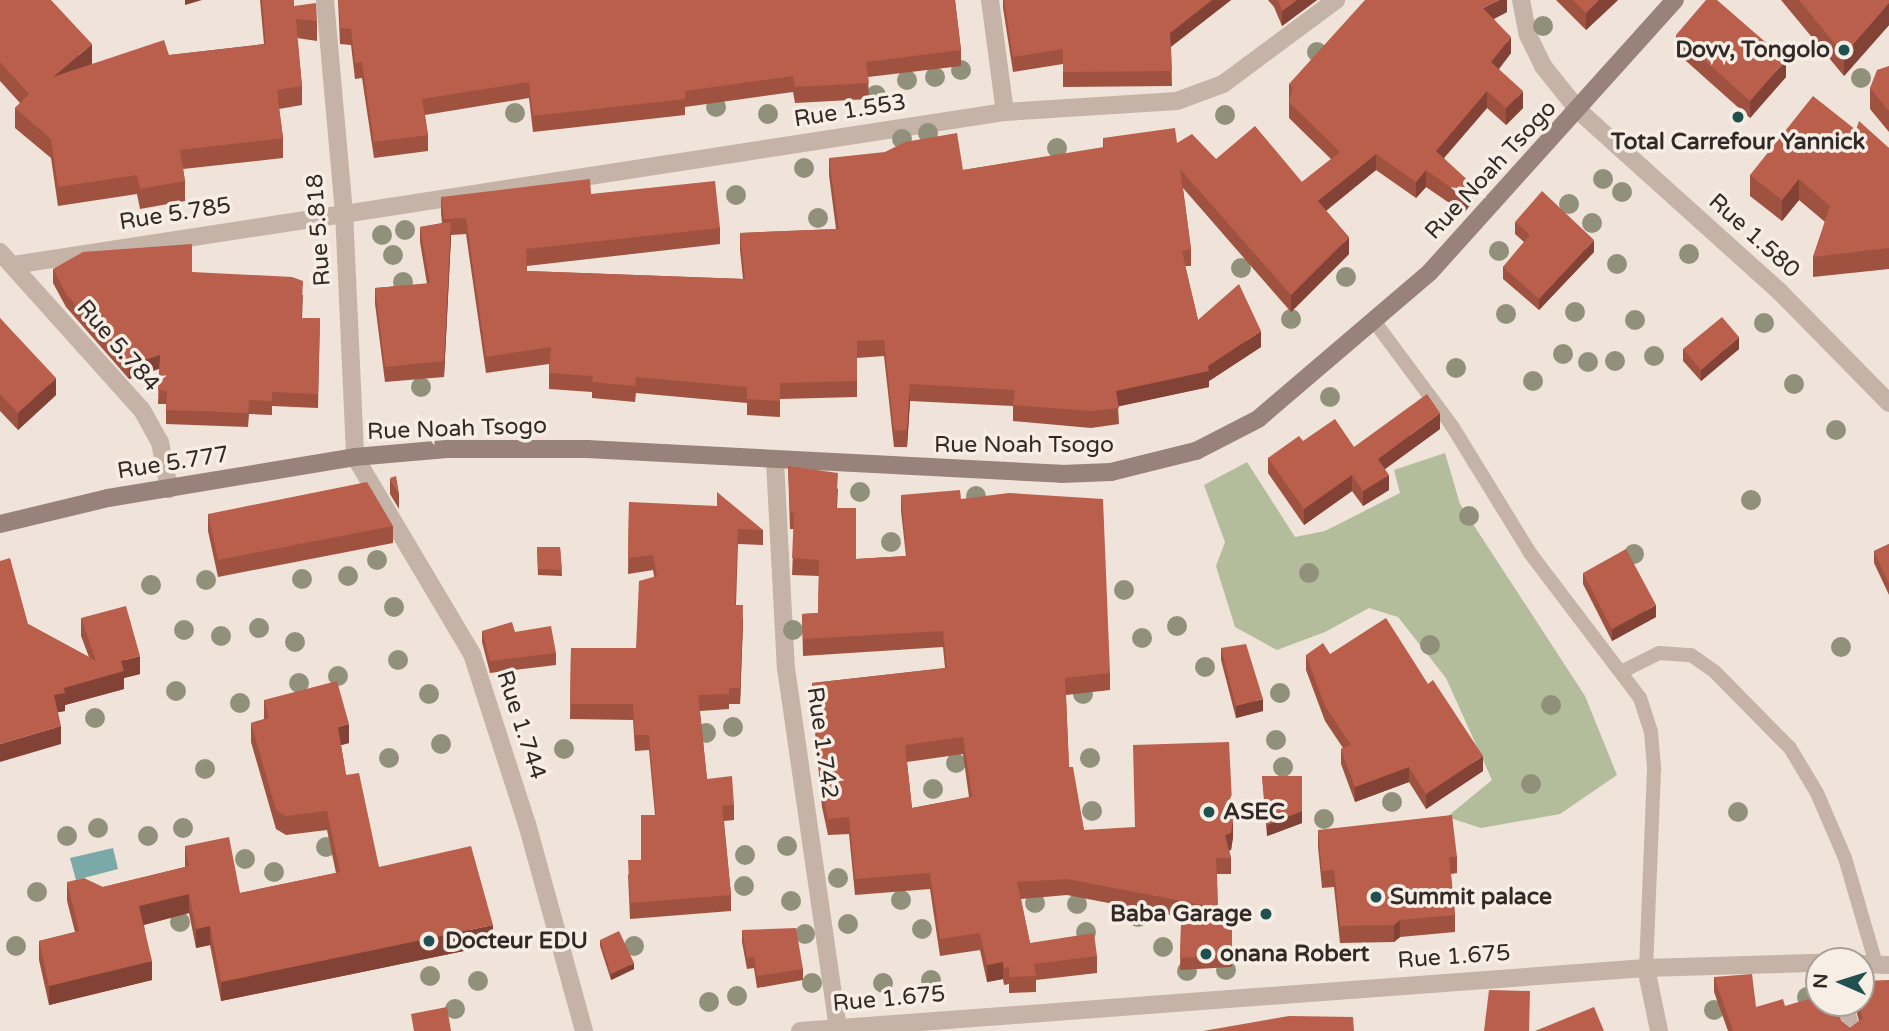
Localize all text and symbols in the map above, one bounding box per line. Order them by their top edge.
place label: Dovv, Tongolo [1675,36,1830,64]
marker: Dovv, Tongolo [1836,42,1852,58]
street label: Rue 1.553 [792,89,908,133]
street label: Rue Noah Tsogo [1419,95,1563,245]
marker: Total Carrefour Yannick [1730,109,1746,125]
place label: Total Carrefour Yannick [1611,128,1865,156]
street label: Rue 5.818 [301,173,337,287]
street label: Rue 1.580 [1703,188,1805,284]
street label: Rue 5.785 [117,192,233,236]
street label: Rue 5.784 [71,294,165,398]
street label: Rue Noah Tsogo [366,412,548,446]
street label: Rue Noah Tsogo [934,431,1114,459]
street label: Rue 5.777 [115,441,231,485]
street label: Rue 1.744 [490,667,552,783]
street label: Rue 1.742 [800,685,844,801]
place label: ASEC [1223,798,1285,826]
marker: ASEC [1201,804,1217,820]
place label: Summit palace [1390,883,1552,911]
marker: Summit palace [1368,889,1384,905]
place label: Baba Garage [1110,900,1252,928]
marker: Baba Garage [1258,906,1274,922]
place label: Docteur EDU [445,927,588,955]
marker: Docteur EDU [419,931,439,951]
street label: Rue 1.675 [1397,939,1511,975]
place label: onana Robert [1220,940,1369,968]
marker: onana Robert [1198,946,1214,962]
north arrow [1805,947,1875,1017]
text: N [1810,973,1832,989]
street label: Rue 1.675 [831,980,947,1018]

